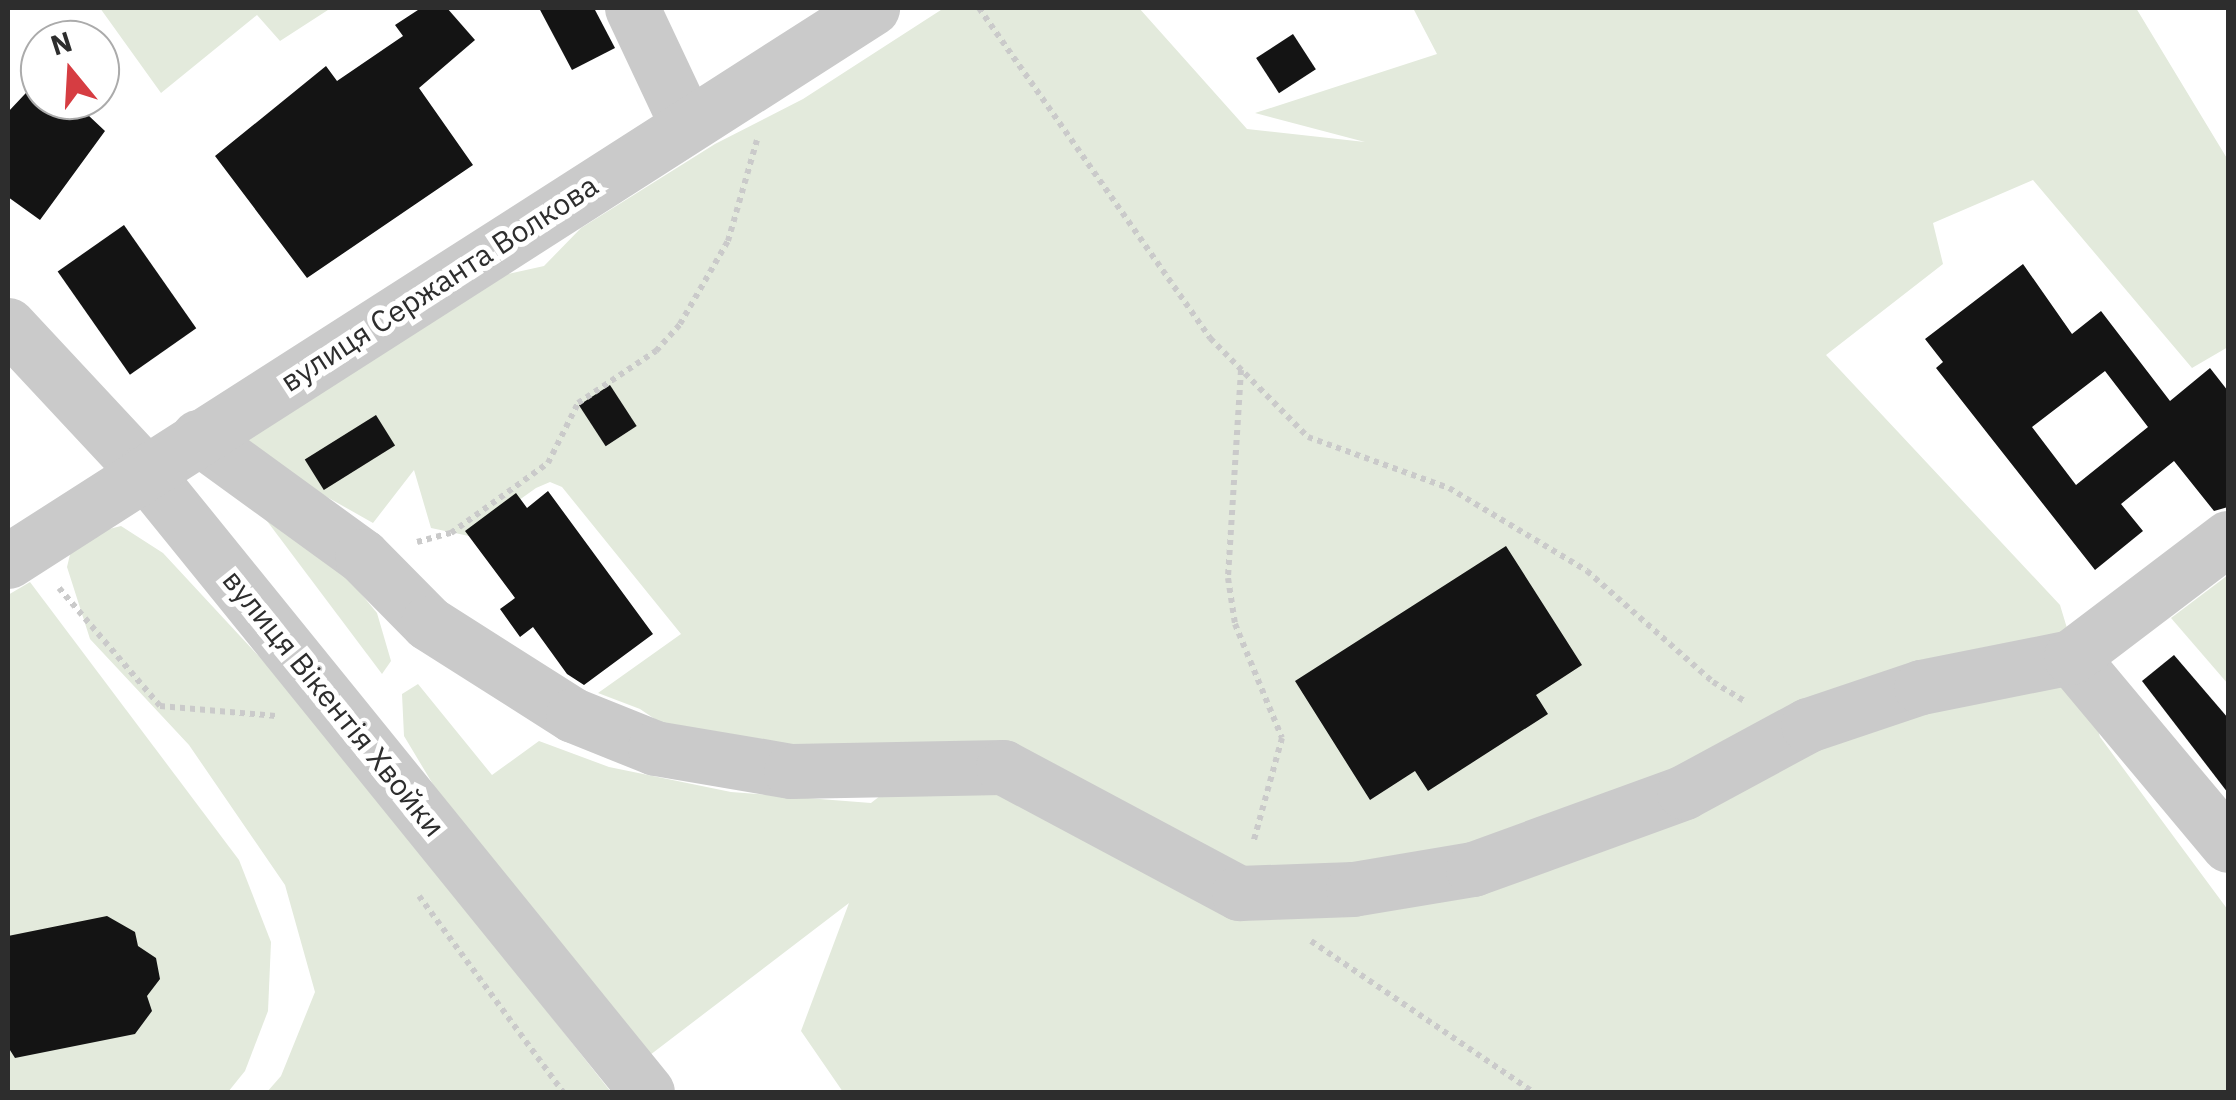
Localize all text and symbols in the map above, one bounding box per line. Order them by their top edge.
north arrow [20,20,120,120]
text: N [46,22,77,64]
street label: вулиця Сержанта Волкова [274,167,604,399]
street label: вулиця Вікентія Хвойки [215,562,453,844]

